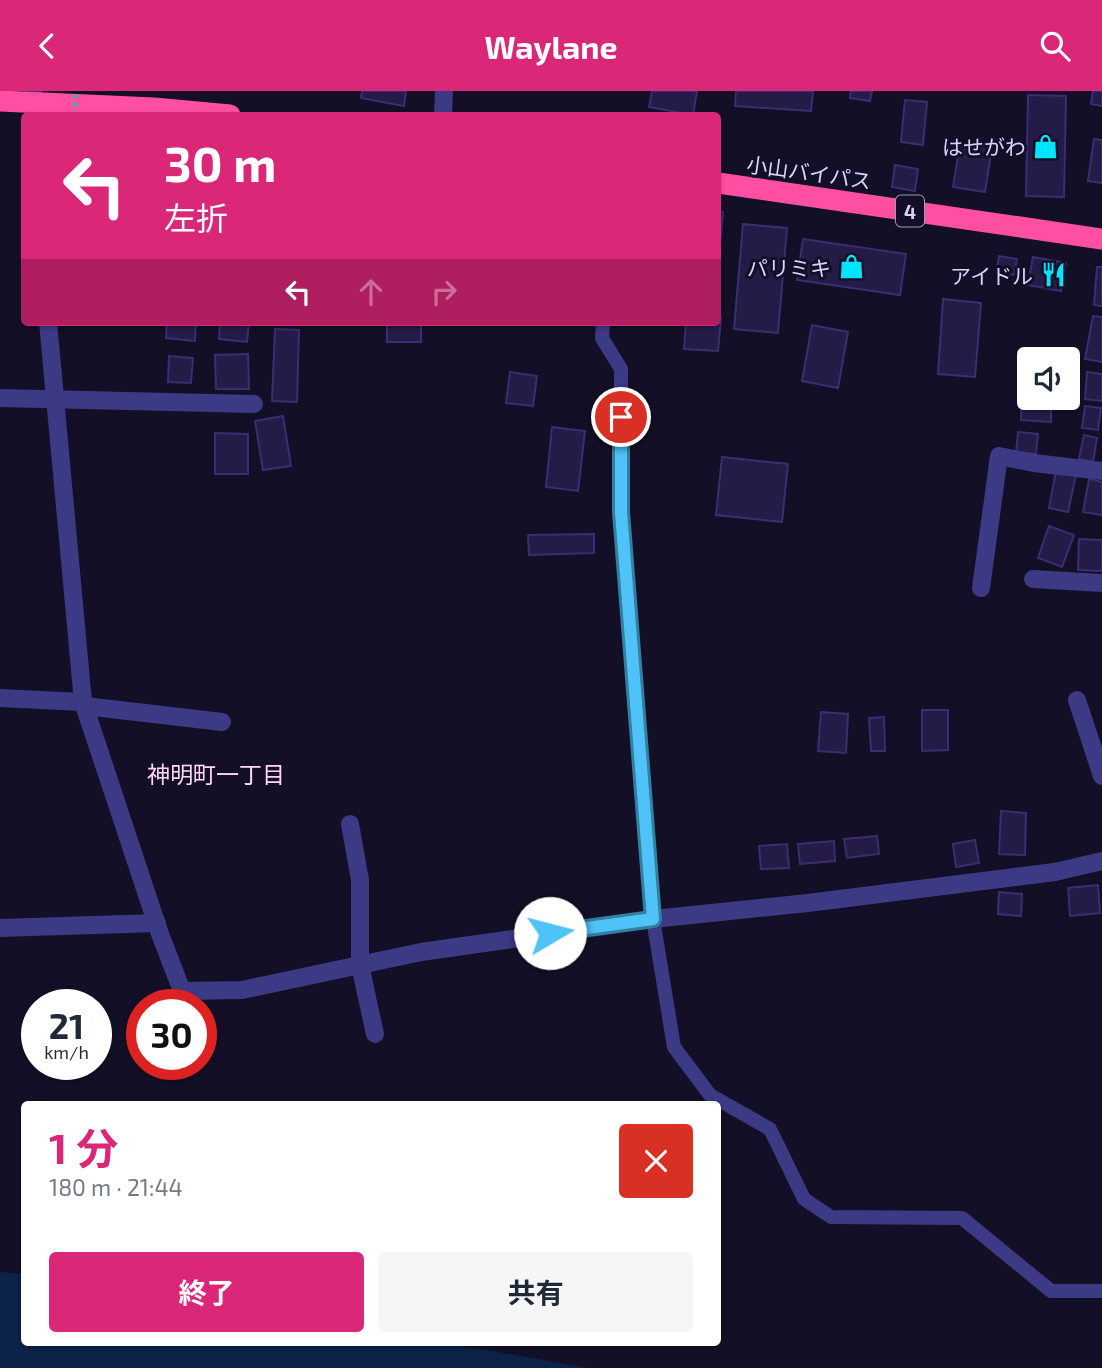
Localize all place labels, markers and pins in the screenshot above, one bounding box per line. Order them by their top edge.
shop icon: はせがわ [1032,132,1060,160]
place label: はせがわ [942,134,1026,159]
shop icon: パリミキ [837,253,865,281]
place label: パリミキ [747,255,831,280]
restaurant icon: アイドル [1039,261,1067,289]
place label: アイドル [950,263,1033,288]
pin [591,387,651,447]

